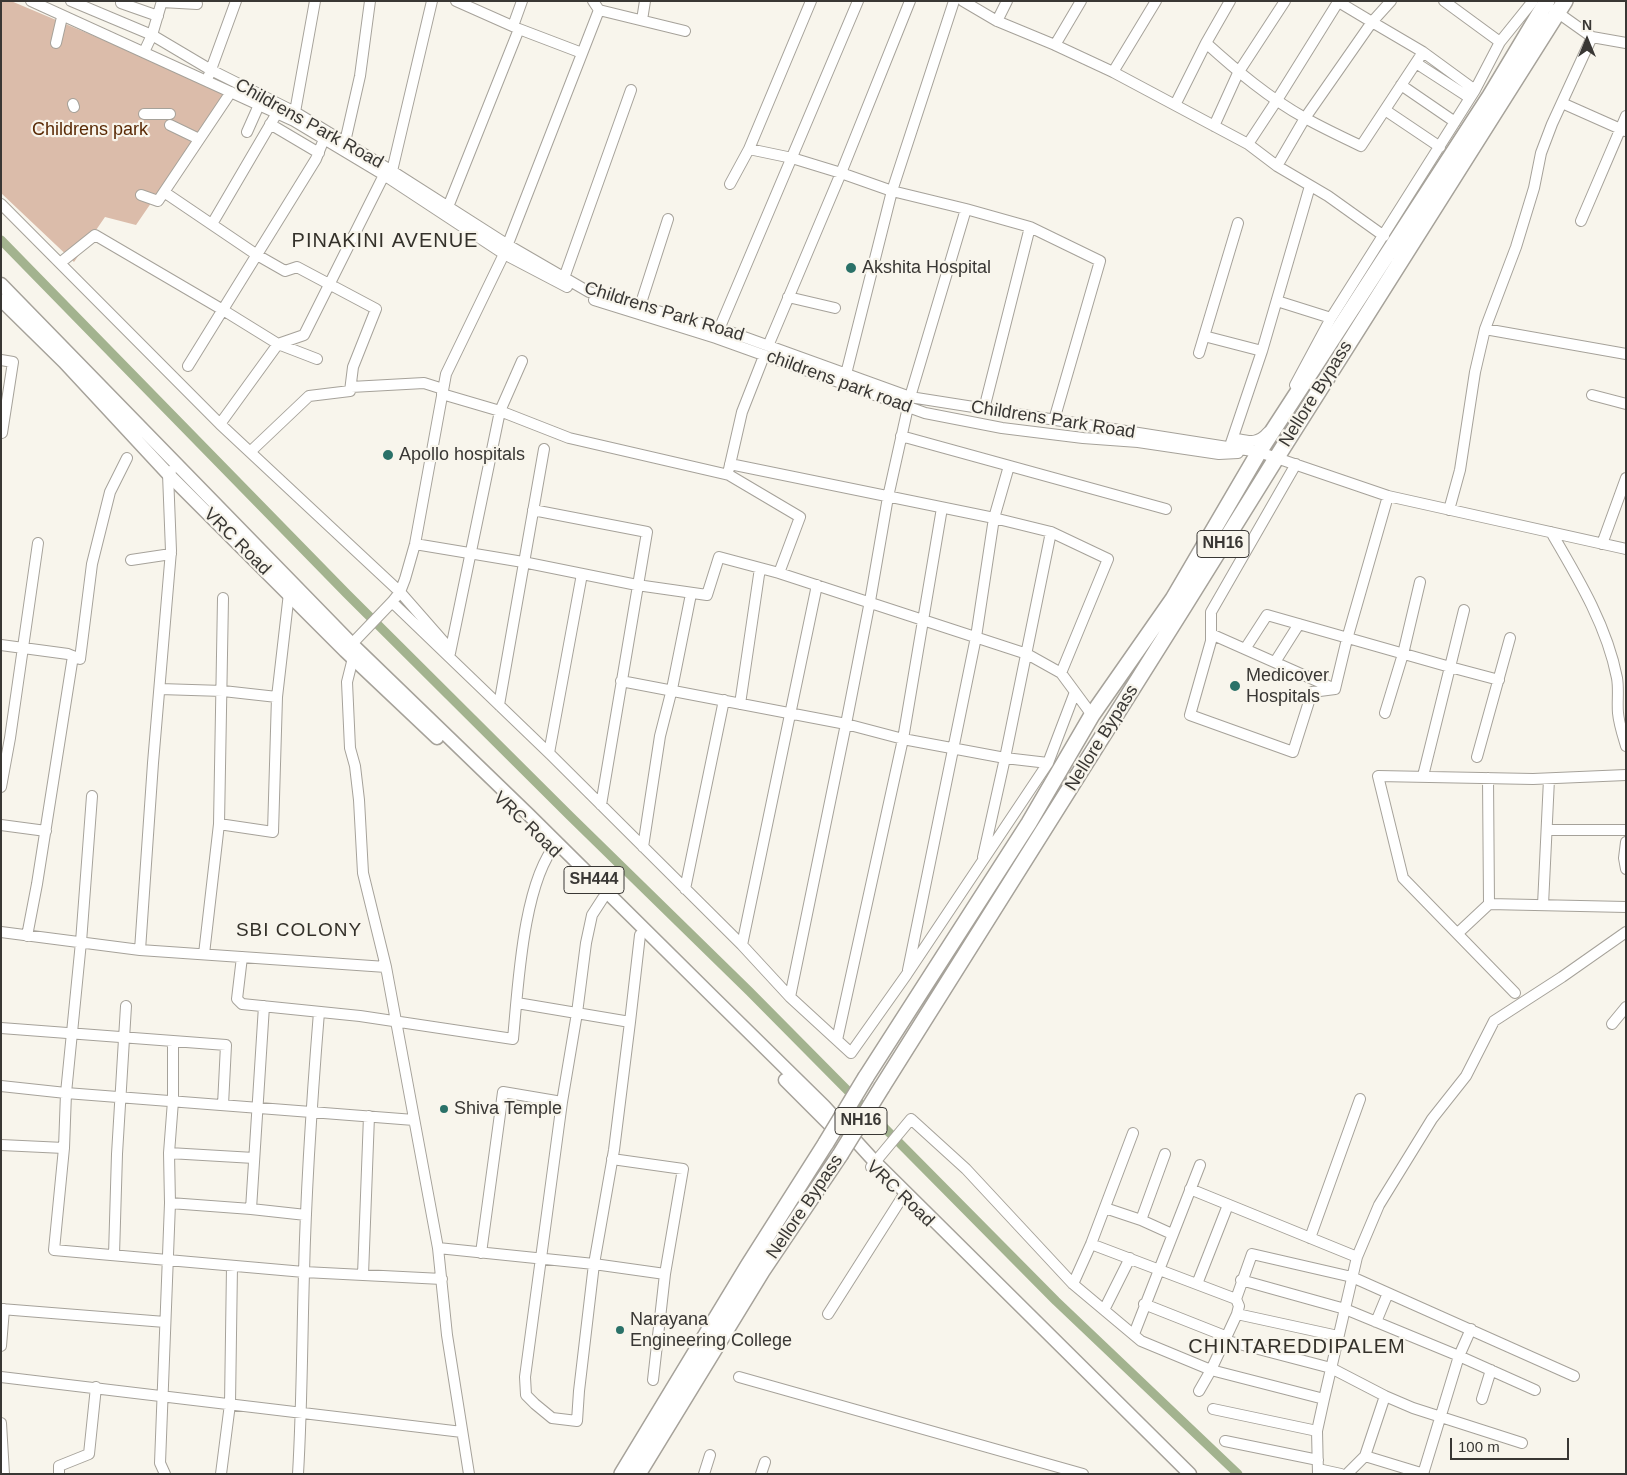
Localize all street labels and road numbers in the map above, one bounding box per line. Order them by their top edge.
street label: Childrens Park Road [231,74,387,174]
street label: Childrens Park Road [581,277,747,347]
street label: Nellore Bypass [1275,337,1357,451]
street label: childrens park road [763,346,915,418]
street label: Childrens Park Road [969,396,1137,444]
street label: VRC Road [199,504,275,580]
road number: NH16 [1197,530,1249,558]
street label: Nellore Bypass [1061,681,1143,795]
street label: VRC Road [489,787,565,863]
road number: SH444 [564,866,624,894]
road number: NH16 [835,1108,887,1134]
street label: Nellore Bypass [762,1151,848,1263]
street label: VRC Road [862,1156,938,1232]

